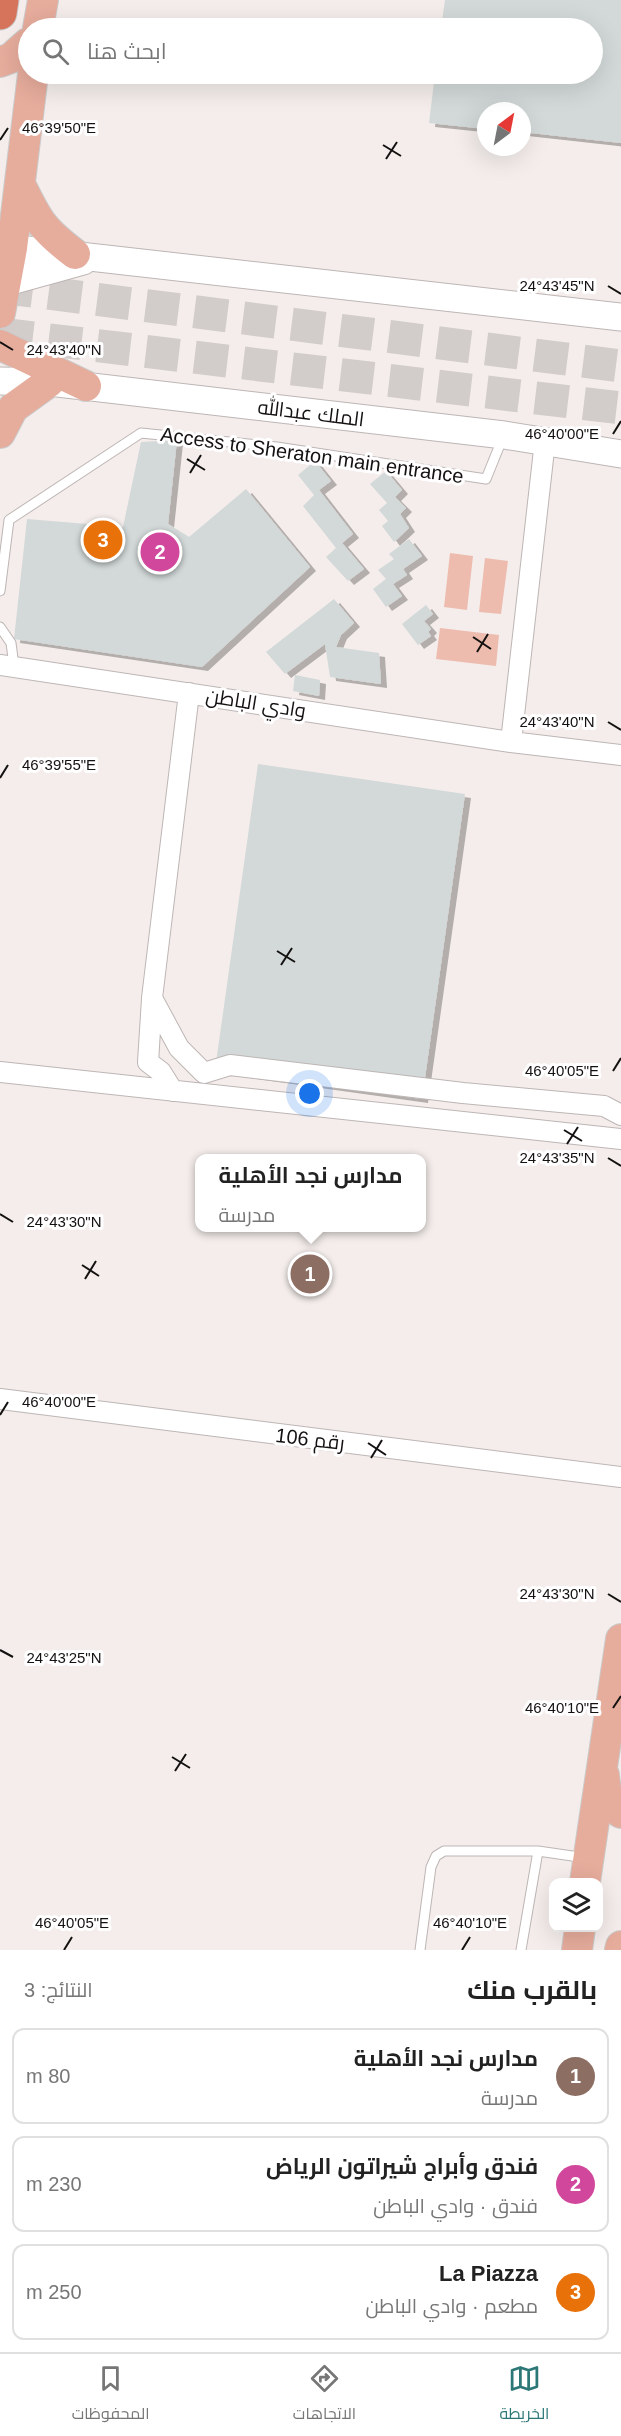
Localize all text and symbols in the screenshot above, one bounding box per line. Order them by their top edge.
search box [18,18,603,84]
icon: search [39,35,72,68]
text: ابحث هنا [87,39,167,64]
north arrow [477,102,531,156]
text: 46°39'50"E [22,119,96,136]
text: 24°43'45"N [519,277,595,294]
text: 24°43'40"N [26,341,102,358]
street label: الملك عبدالله [256,394,366,430]
street label: Access to Sheraton main entrance [159,423,465,487]
text: 46°40'00"E [525,425,599,442]
pin: 3 [84,518,122,562]
pin: 2 [140,530,180,574]
street label: وادي الباطن [204,684,308,727]
text: 24°43'40"N [519,713,595,730]
text: 46°39'55"E [22,756,96,773]
text: 46°40'05"E [525,1062,599,1079]
your location [295,1079,324,1108]
text: 24°43'35"N [519,1149,595,1166]
popup [195,1154,426,1232]
text: مدارس نجد الأهلية [218,1163,403,1188]
text: مدرسة [218,1204,275,1226]
text: 24°43'30"N [26,1213,102,1230]
pin: 1 [290,1252,330,1296]
text: 46°40'00"E [22,1393,96,1410]
street label: رقم 106 [274,1424,346,1457]
text: 24°43'30"N [519,1585,595,1602]
text: 24°43'25"N [26,1649,102,1666]
text: 46°40'10"E [525,1699,599,1716]
map controls [549,1878,603,1932]
button: layers [549,1878,603,1932]
text: 46°40'05"E [35,1914,109,1931]
text: 46°40'10"E [433,1914,507,1931]
text: بالقرب منك [467,1975,597,2005]
text: النتائج: 3 [24,1979,93,2001]
text: مدارس نجد الأهلية [354,2046,538,2071]
text: 80 m [26,2065,70,2087]
text: 1 [570,2065,581,2087]
text: مدرسة [481,2087,538,2109]
text: فندق وأبراج شيراتون الرياض [266,2154,538,2179]
text: 230 m [26,2173,82,2195]
text: 2 [570,2173,581,2195]
text: فندق · وادي الباطن [373,2195,538,2217]
text: La Piazza [439,2261,538,2286]
text: 250 m [26,2281,82,2303]
text: 3 [570,2281,581,2303]
text: مطعم · وادي الباطن [366,2295,538,2317]
tab: المحفوظات [72,2362,150,2428]
tab: الاتجاهات [293,2362,356,2428]
tab: الخريطة [499,2362,549,2428]

